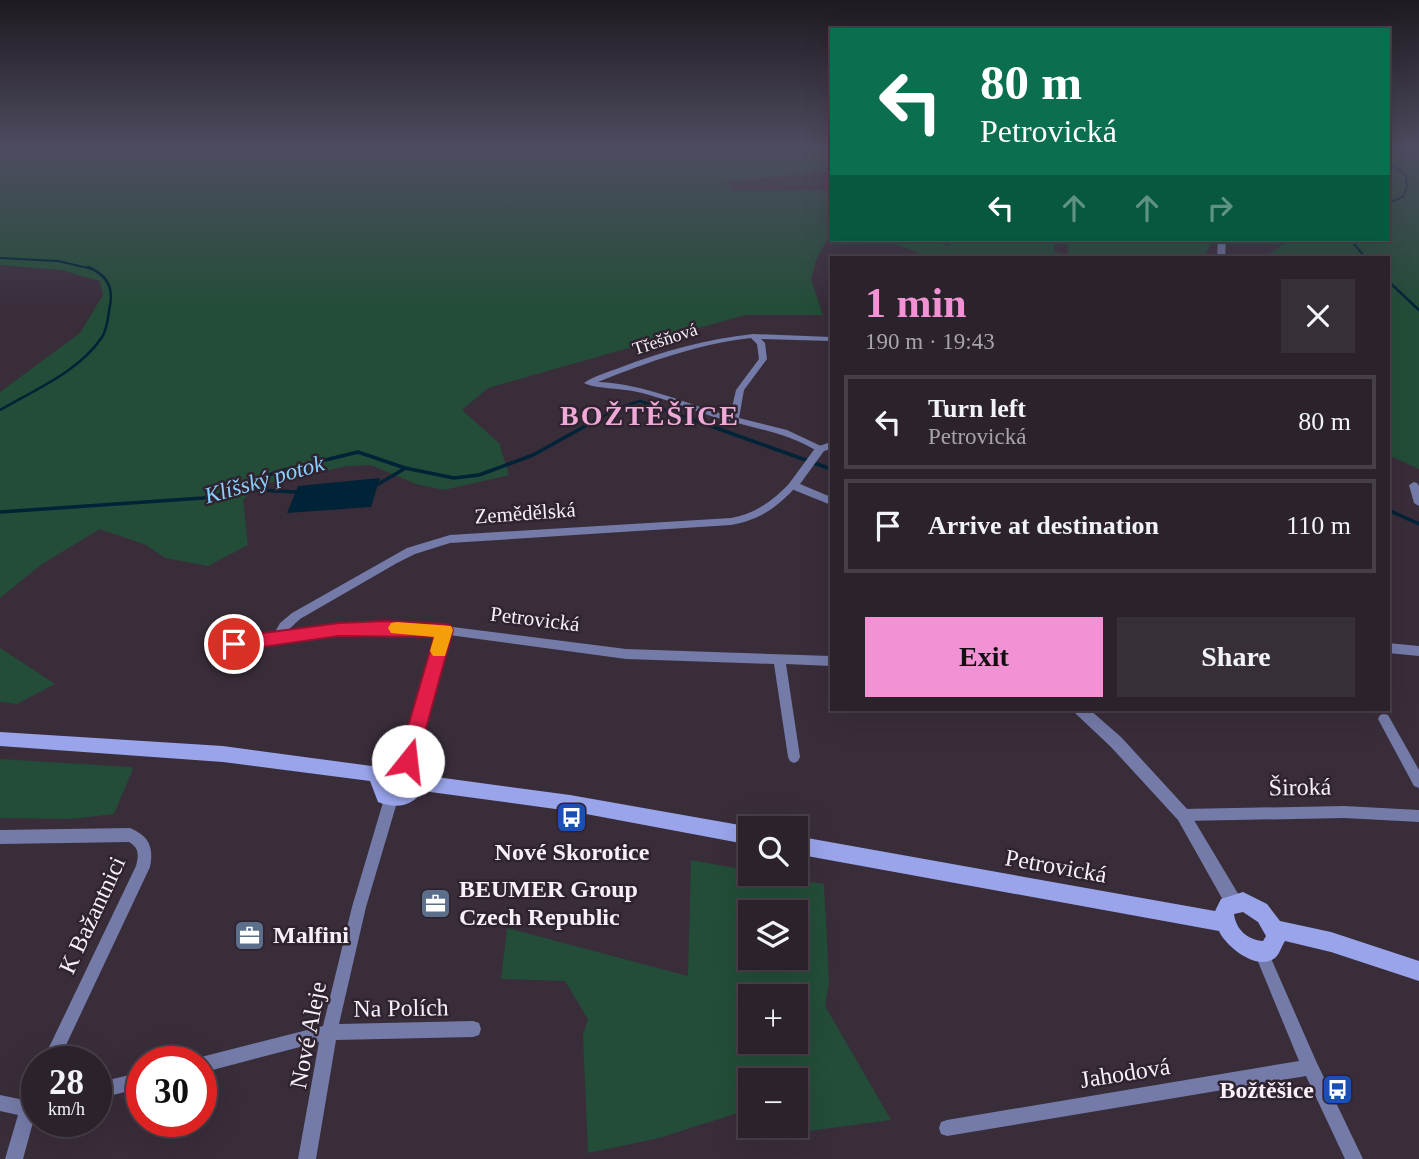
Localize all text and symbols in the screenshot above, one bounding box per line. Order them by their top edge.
text: 80 m [980,55,1082,110]
icon: left [865,56,956,147]
text: Petrovická [980,113,1117,149]
icon: left [982,189,1020,227]
icon: ahead [1055,189,1093,227]
icon: ahead [1128,189,1166,227]
icon: right [1201,189,1239,227]
button: close [1281,279,1355,353]
text: 1 min [865,280,967,326]
street label: Třešňová [630,319,700,359]
text: 190 m · 19:43 [865,329,995,354]
text: Turn left [928,394,1026,423]
district label: BOŽTĚŠICE [560,400,740,431]
icon: left [869,403,907,441]
text: 80 m [1298,407,1351,436]
text: Petrovická [928,424,1026,449]
water label: Klíšský potok [200,450,328,509]
street label: Zemědělská [474,497,577,529]
icon: arrive [869,507,907,545]
text: Arrive at destination [928,511,1159,540]
text: 110 m [1286,511,1351,540]
street label: Petrovická [489,602,582,636]
pin [204,614,264,674]
button: Exit [865,617,1103,697]
button: Share [1117,617,1355,697]
icon: arrive [215,625,253,663]
position arrow [371,724,445,798]
street label: Široká [1268,773,1332,801]
bus stop icon: Nové Skorotice [555,801,589,835]
map controls [738,816,808,1138]
button: search [738,816,808,886]
place label: Nové Skorotice [495,839,650,865]
street label: Petrovická [1003,844,1109,888]
street label: K Bažantnici [54,852,131,978]
place label: BEUMER Group Czech Republic [459,876,638,930]
office icon: BEUMER Group Czech Republic [419,886,453,920]
button: layers [738,900,808,970]
office icon: Malfini [233,918,267,952]
place label: Malfini [273,922,349,948]
street label: Nové Aleje [285,979,331,1091]
button: + [738,984,808,1054]
street label: Na Polích [353,994,449,1022]
speed limit sign: 30 [126,1046,217,1137]
street label: Jahodová [1078,1053,1172,1093]
text: 28 [49,1063,84,1102]
button: − [738,1068,808,1138]
bus stop icon: Božtěšice [1320,1073,1354,1107]
place label: Božtěšice [1219,1077,1314,1103]
text: km/h [48,1099,85,1119]

